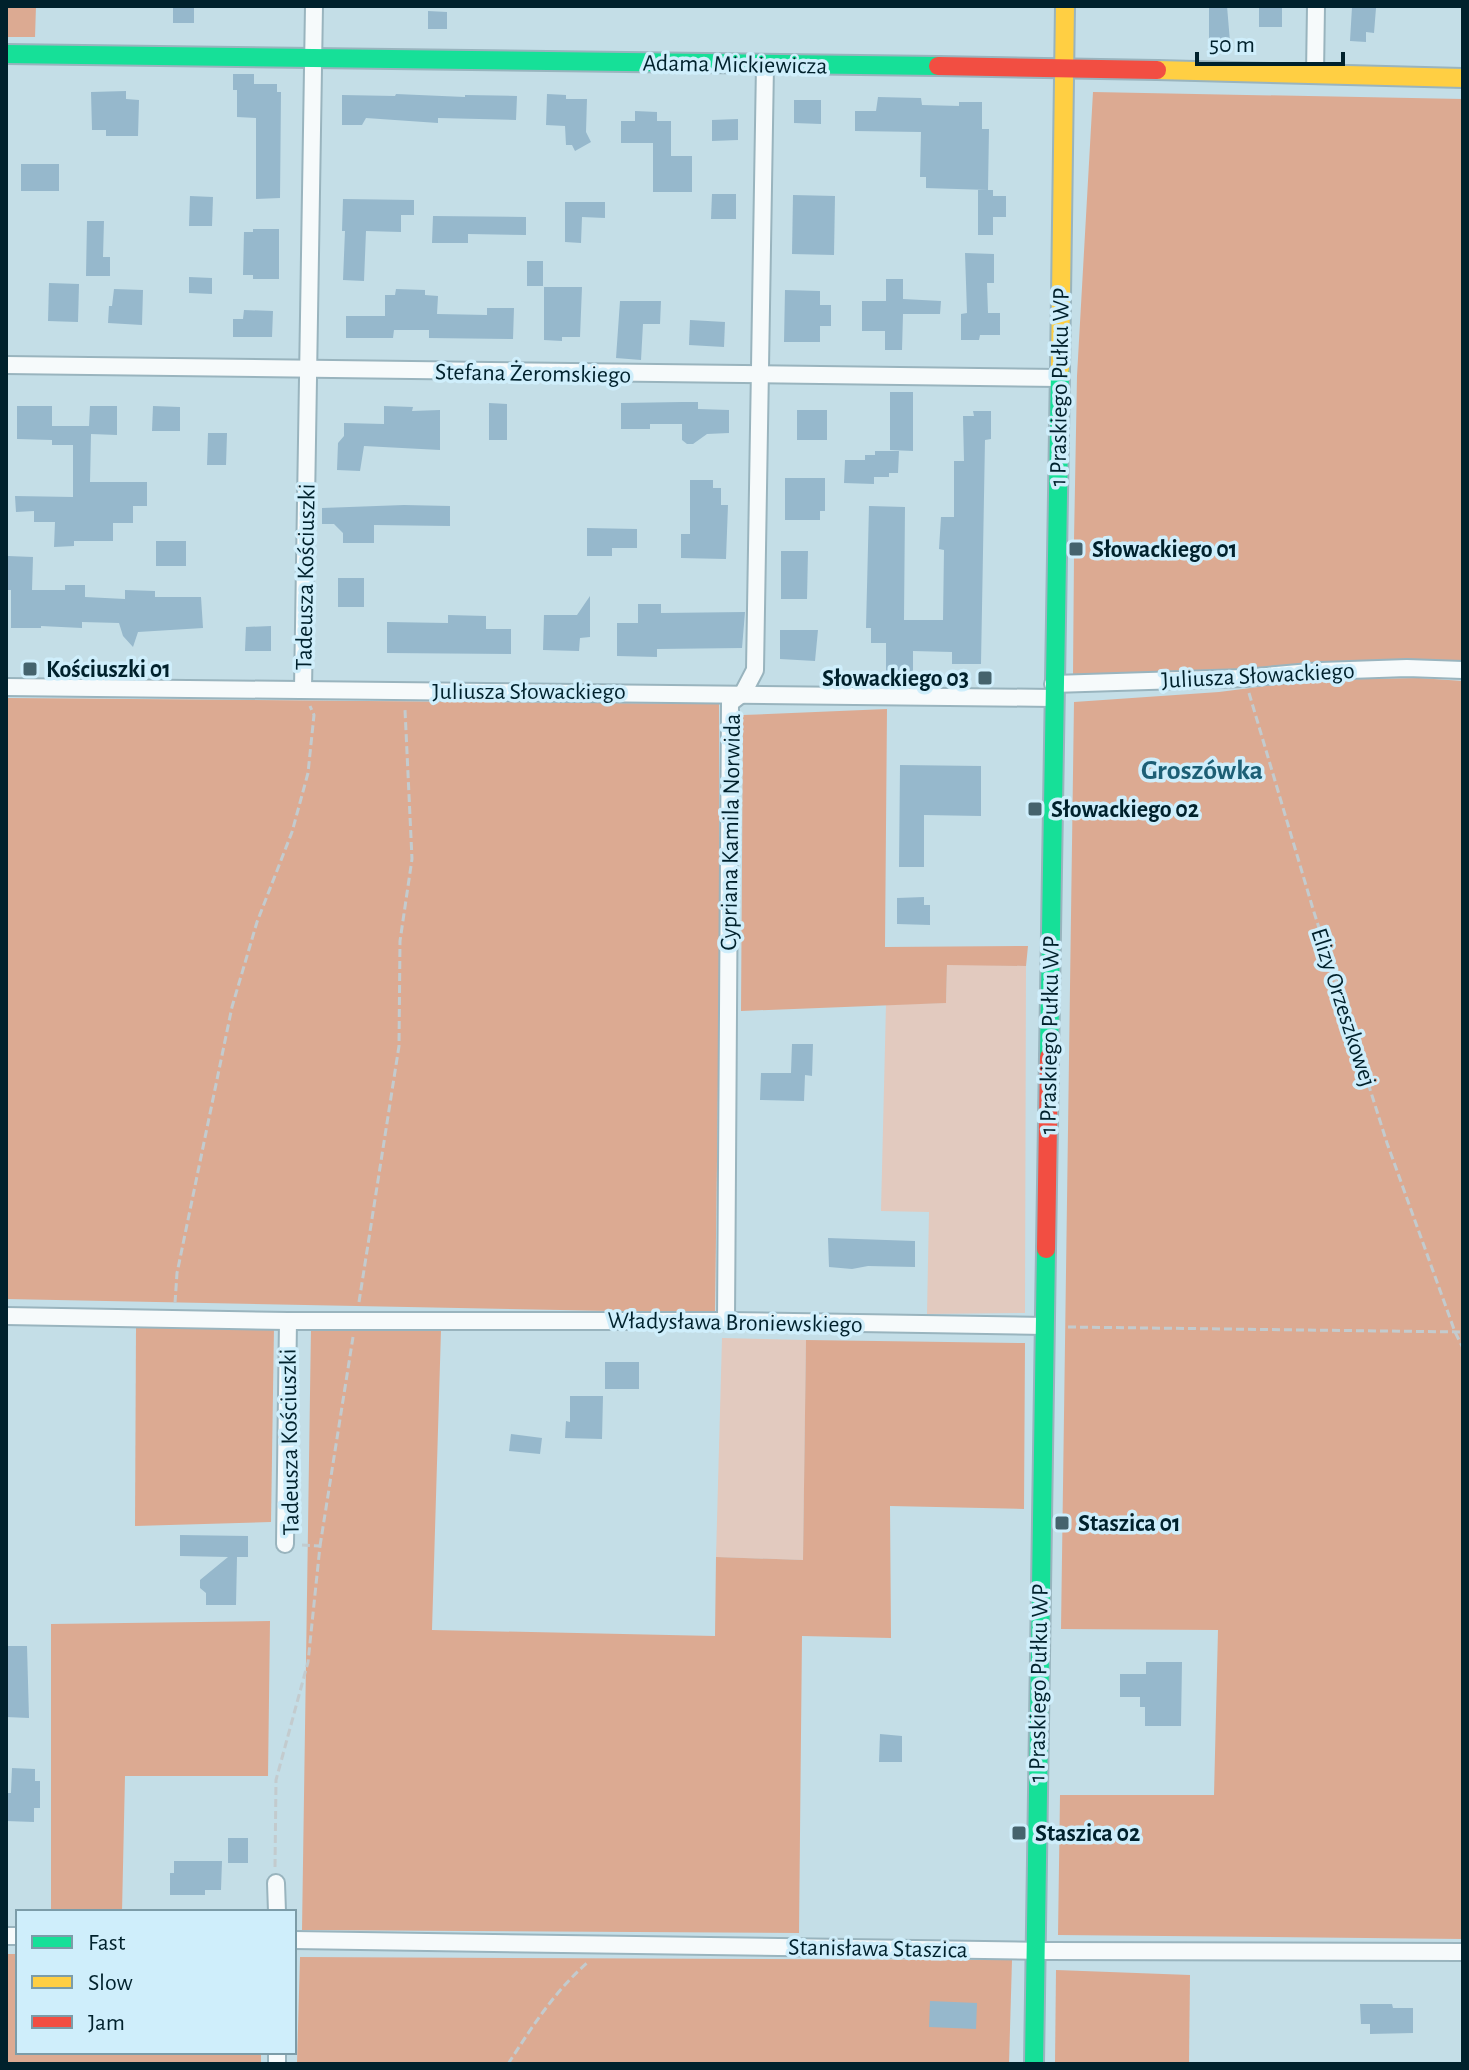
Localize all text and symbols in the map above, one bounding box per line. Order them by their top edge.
scale bar [1197,16,1343,66]
text: 50 m [1209,33,1255,57]
street label: Adama Mickiewicza [642,51,828,79]
street label: 1 Praskiego Pułku WP [1046,288,1074,486]
street label: Stefana Żeromskiego [435,359,631,388]
street label: Tadeusza Kościuszki [292,483,320,671]
place label: Słowackiego 01 [1092,538,1237,562]
marker: Słowackiego 01 [1067,540,1085,558]
place label: Kościuszki 01 [46,658,171,682]
street label: Juliusza Słowackiego [1161,659,1355,693]
marker: Kościuszki 01 [21,660,39,678]
place label: Słowackiego 03 [822,667,969,691]
marker: Słowackiego 03 [976,669,994,687]
street label: Juliusza Słowackiego [432,680,626,704]
street label: Cypriana Kamila Norwida [717,713,745,951]
district label: Groszówka [1141,757,1263,785]
place label: Słowackiego 02 [1051,798,1199,822]
marker: Słowackiego 02 [1026,800,1044,818]
street label: Elizy Orzeszkowej [1306,925,1380,1089]
street label: 1 Praskiego Pułku WP [1036,936,1064,1134]
street label: Władysława Broniewskiego [607,1309,863,1337]
street label: Tadeusza Kościuszki [276,1348,304,1536]
place label: Staszica 01 [1078,1512,1181,1536]
marker: Staszica 01 [1053,1514,1071,1532]
street label: 1 Praskiego Pułku WP [1025,1584,1053,1782]
place label: Staszica 02 [1035,1822,1140,1846]
marker: Staszica 02 [1010,1824,1028,1842]
legend [16,1910,296,2054]
text: Fast [88,1931,126,1955]
street label: Stanisława Staszica [788,1935,968,1963]
text: Slow [88,1971,133,1995]
text: Jam [88,2011,125,2035]

